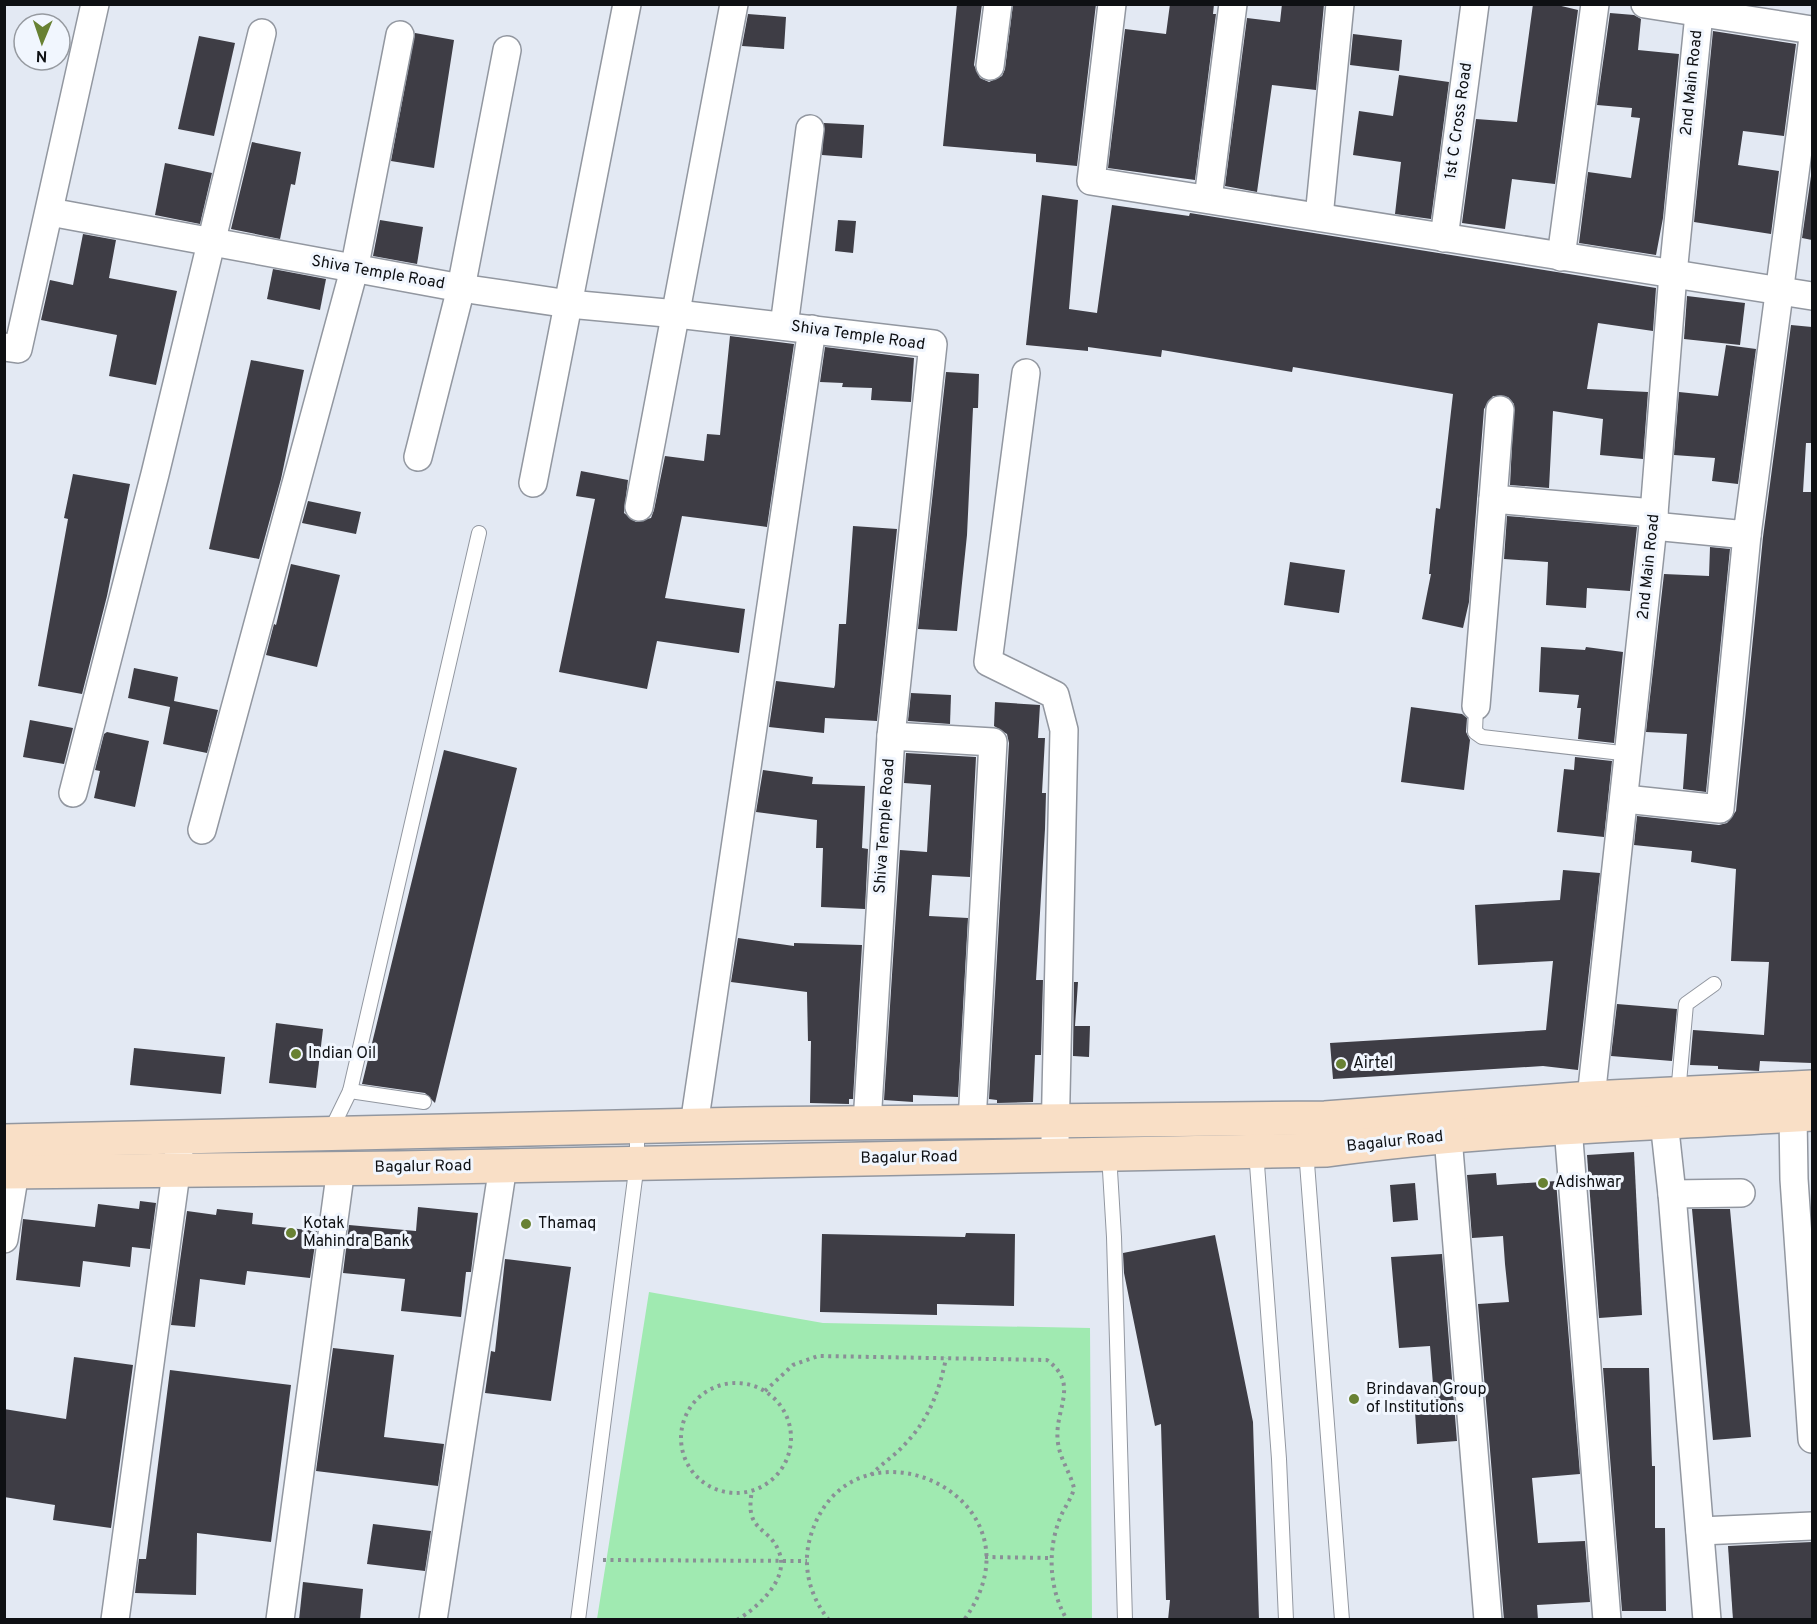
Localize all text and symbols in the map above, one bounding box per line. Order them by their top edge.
north arrow [12,12,72,72]
street label: 2nd Main Road [1676,29,1708,137]
text: N [35,45,48,65]
street label: 1st C Cross Road [1441,61,1477,181]
street label: Shiva Temple Road [310,251,446,295]
street label: Shiva Temple Road [790,317,926,355]
street label: 2nd Main Road [1633,513,1665,621]
street label: Shiva Temple Road [870,758,900,894]
place label: Indian Oil [308,1044,376,1064]
marker: Indian Oil [289,1047,303,1061]
place label: Airtel [1353,1054,1393,1074]
marker: Airtel [1334,1057,1348,1071]
street label: Bagalur Road [1346,1127,1444,1157]
street label: Bagalur Road [860,1147,958,1169]
street label: Bagalur Road [374,1156,472,1178]
place label: Adishwar [1555,1173,1621,1193]
marker: Adishwar [1536,1176,1550,1190]
place label: Kotak Mahindra Bank [303,1214,410,1252]
place label: Thamaq [538,1214,596,1234]
marker: Thamaq [519,1217,533,1231]
marker: Kotak Mahindra Bank [284,1226,298,1240]
place label: Brindavan Group of Institutions [1366,1380,1487,1418]
marker: Brindavan Group of Institutions [1347,1392,1361,1406]

